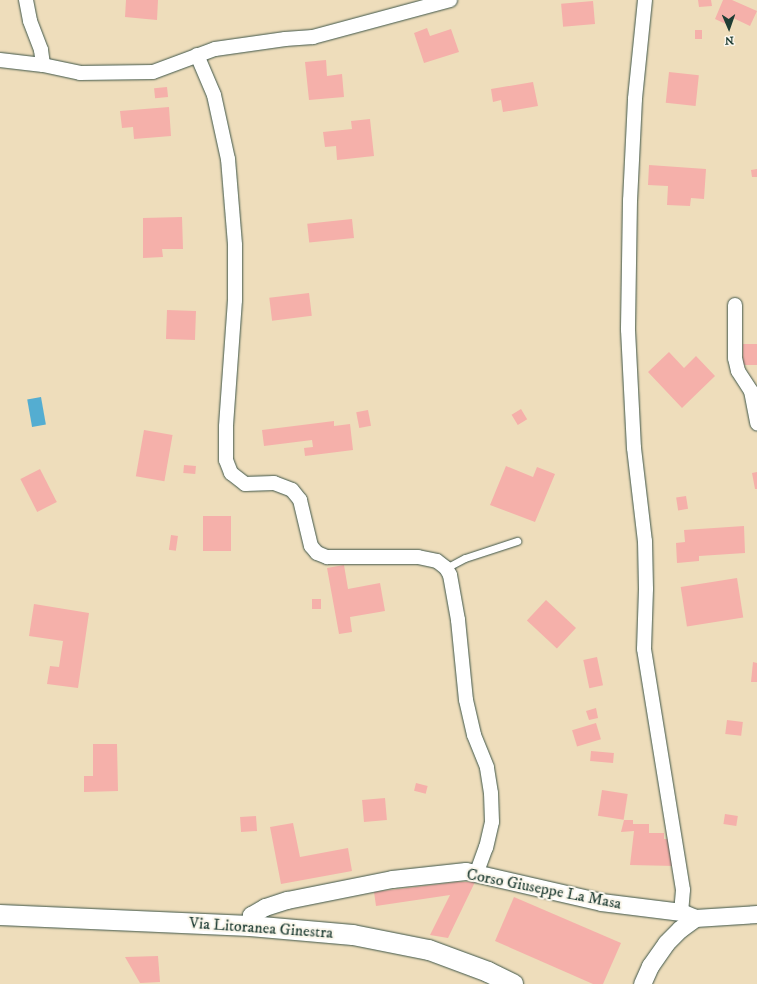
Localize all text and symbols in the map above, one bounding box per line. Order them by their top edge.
north arrow [709,8,749,48]
text: N [725,33,734,47]
street label: Corso Giuseppe La Masa [465,865,623,913]
street label: Via Litoranea Ginestra [188,913,334,943]

